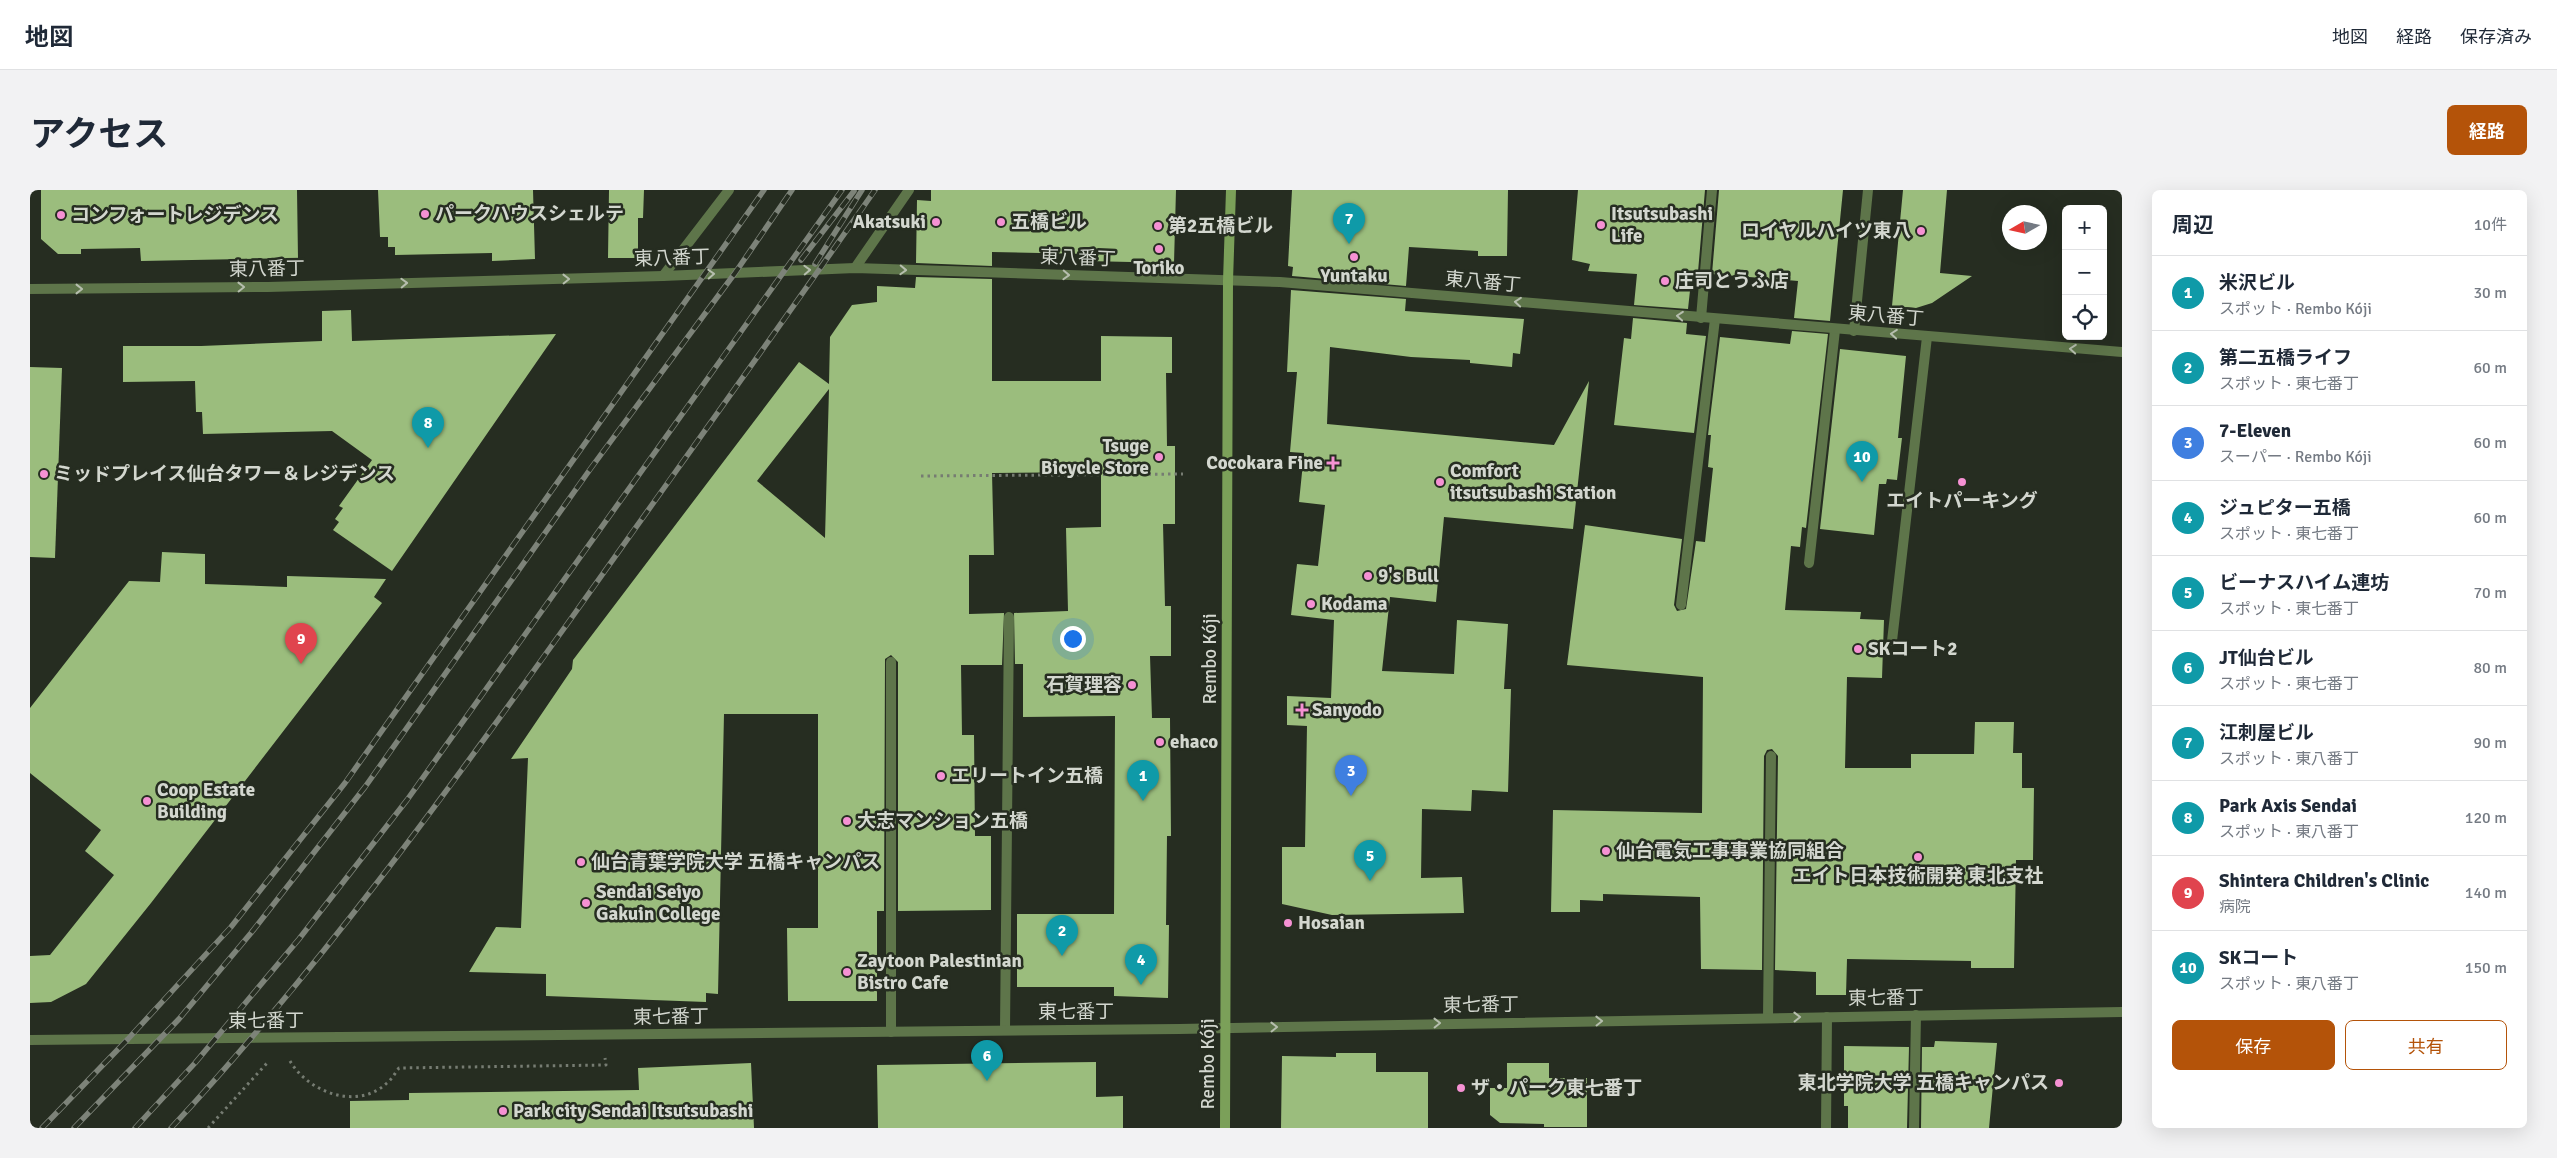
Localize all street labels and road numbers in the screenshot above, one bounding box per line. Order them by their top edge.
street label: 東八番丁 [634,245,710,271]
street label: 東八番丁 [1040,245,1116,271]
street label: 東八番丁 [229,256,305,282]
street label: 東八番丁 [1444,267,1522,297]
street label: 東八番丁 [1847,301,1925,331]
street label: Rembo Kóji [1198,613,1222,705]
street label: 東七番丁 [1848,985,1924,1011]
street label: 東七番丁 [1443,992,1519,1018]
street label: 東七番丁 [1038,1000,1114,1024]
street label: 東七番丁 [633,1004,709,1030]
street label: 東七番丁 [228,1009,304,1033]
street label: Rembo Kóji [1196,1018,1220,1110]

